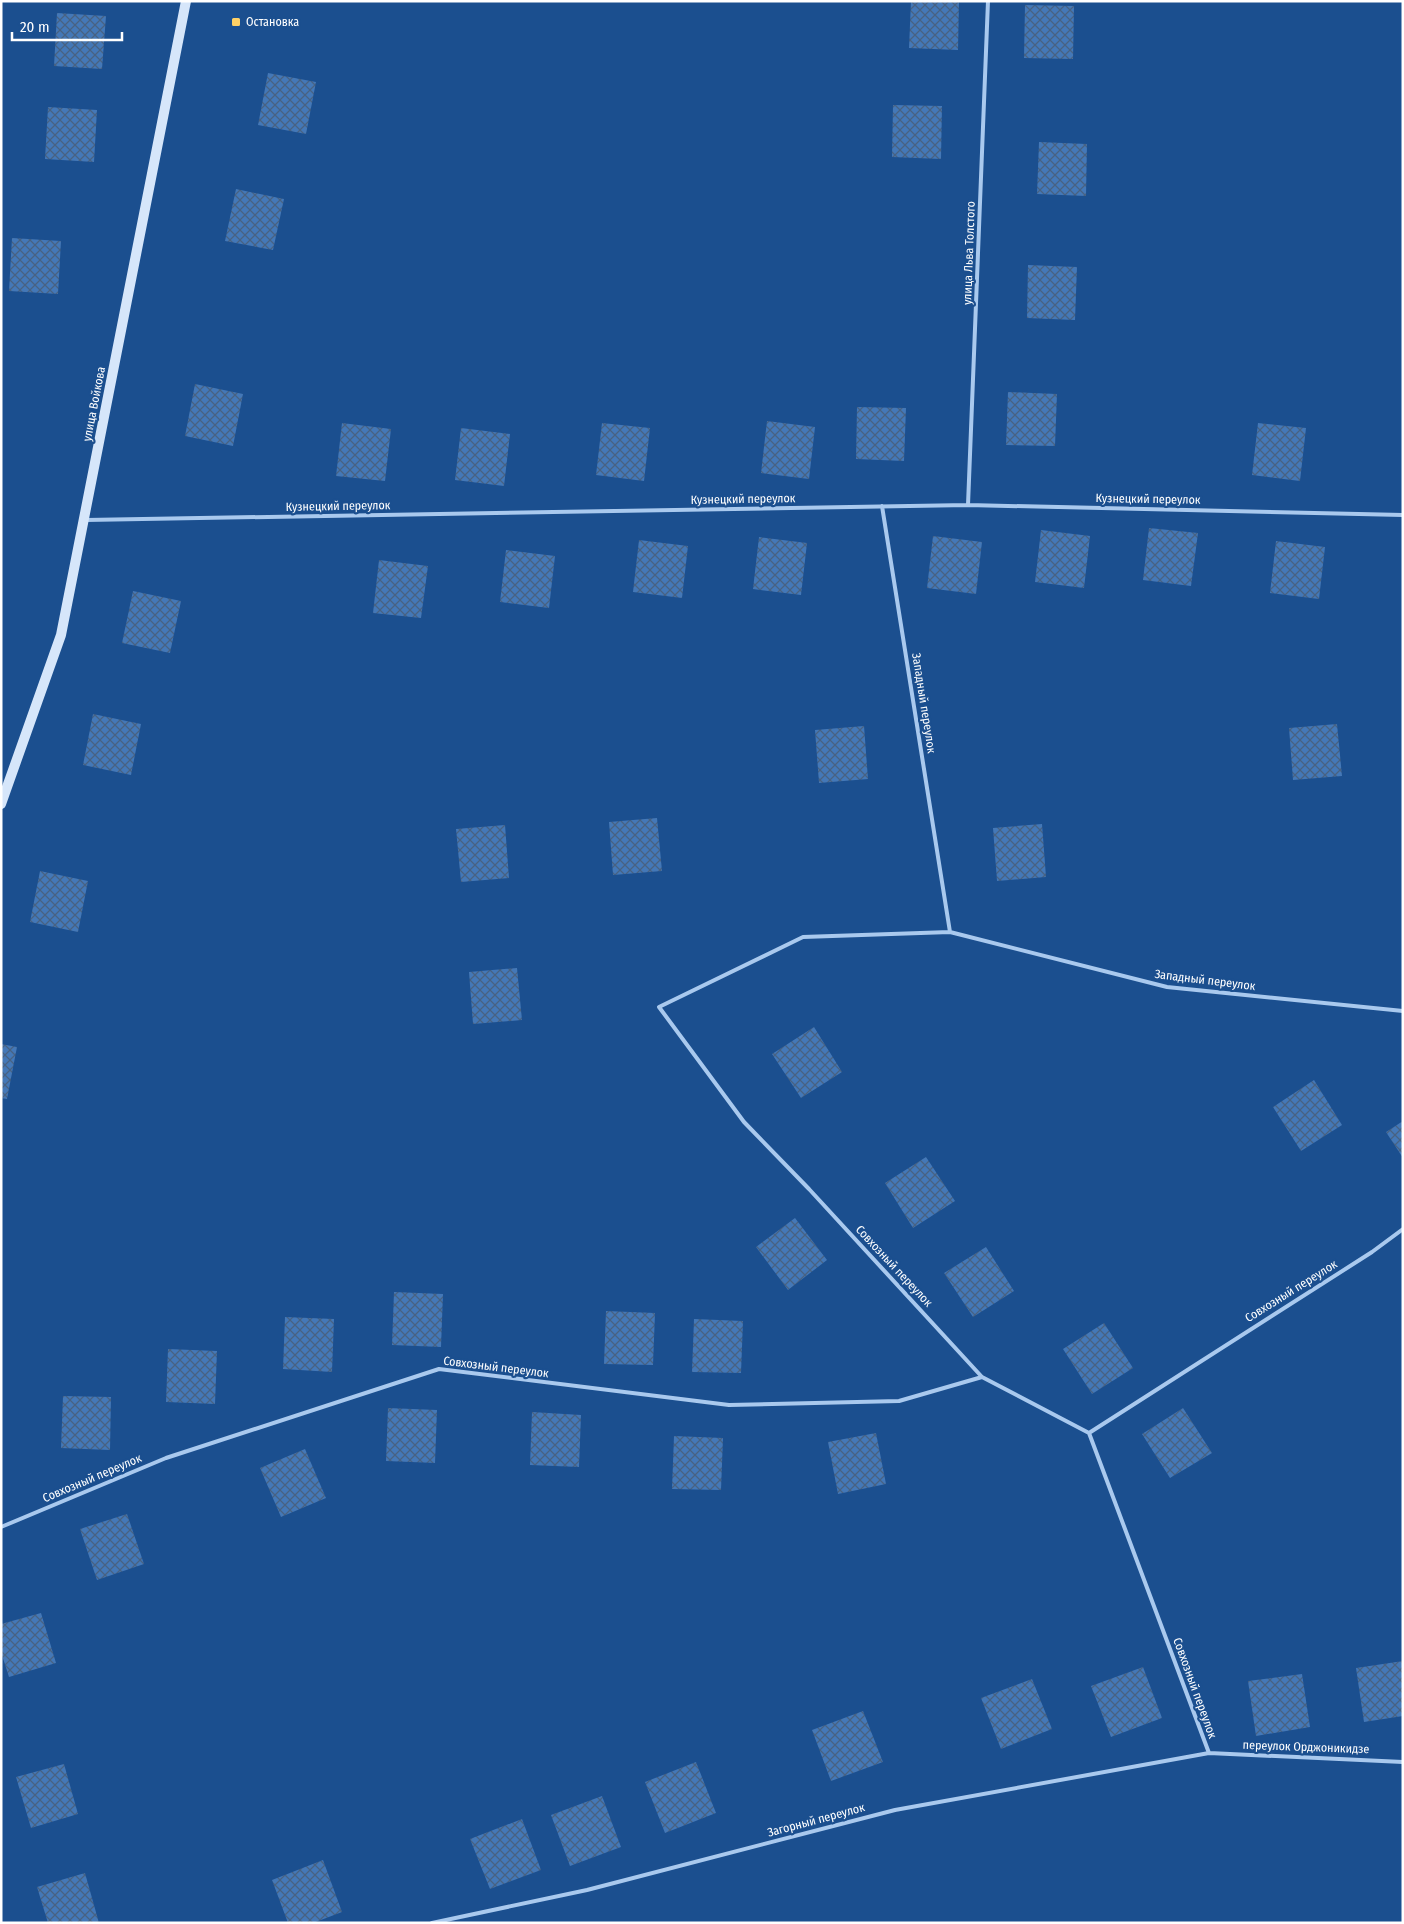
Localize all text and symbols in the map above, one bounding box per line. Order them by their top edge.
scale bar [12,10,122,42]
place label: Остановка [246,15,299,29]
marker: Остановка [230,16,242,28]
text: 20 m [20,18,50,36]
street label: улица Льва Толстого [960,201,978,305]
street label: улица Войкова [80,365,108,443]
street label: Кузнецкий переулок [690,491,796,507]
street label: Кузнецкий переулок [1095,491,1201,507]
street label: Кузнецкий переулок [285,498,391,514]
street label: Западный переулок [909,652,939,755]
street label: Западный переулок [1154,967,1257,993]
street label: Совхозный переулок [853,1222,936,1310]
street label: Совхозный переулок [1242,1257,1340,1325]
street label: Совхозный переулок [443,1354,550,1380]
street label: Совхозный переулок [40,1451,144,1505]
street label: Совхозный переулок [1170,1636,1220,1741]
street label: переулок Орджоникидзе [1242,1738,1370,1756]
street label: Загорный переулок [766,1800,867,1840]

